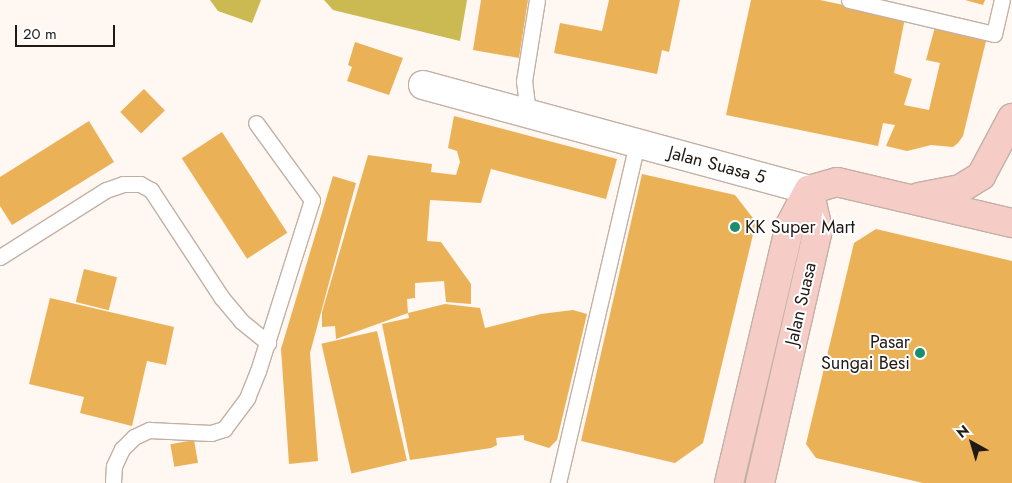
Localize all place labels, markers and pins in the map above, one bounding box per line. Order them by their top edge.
place label: KK Super Mart [745,216,855,238]
marker: KK Super Mart [729,221,741,233]
place label: Pasar Sungai Besi [821,332,910,374]
marker: Pasar Sungai Besi [914,347,926,359]

